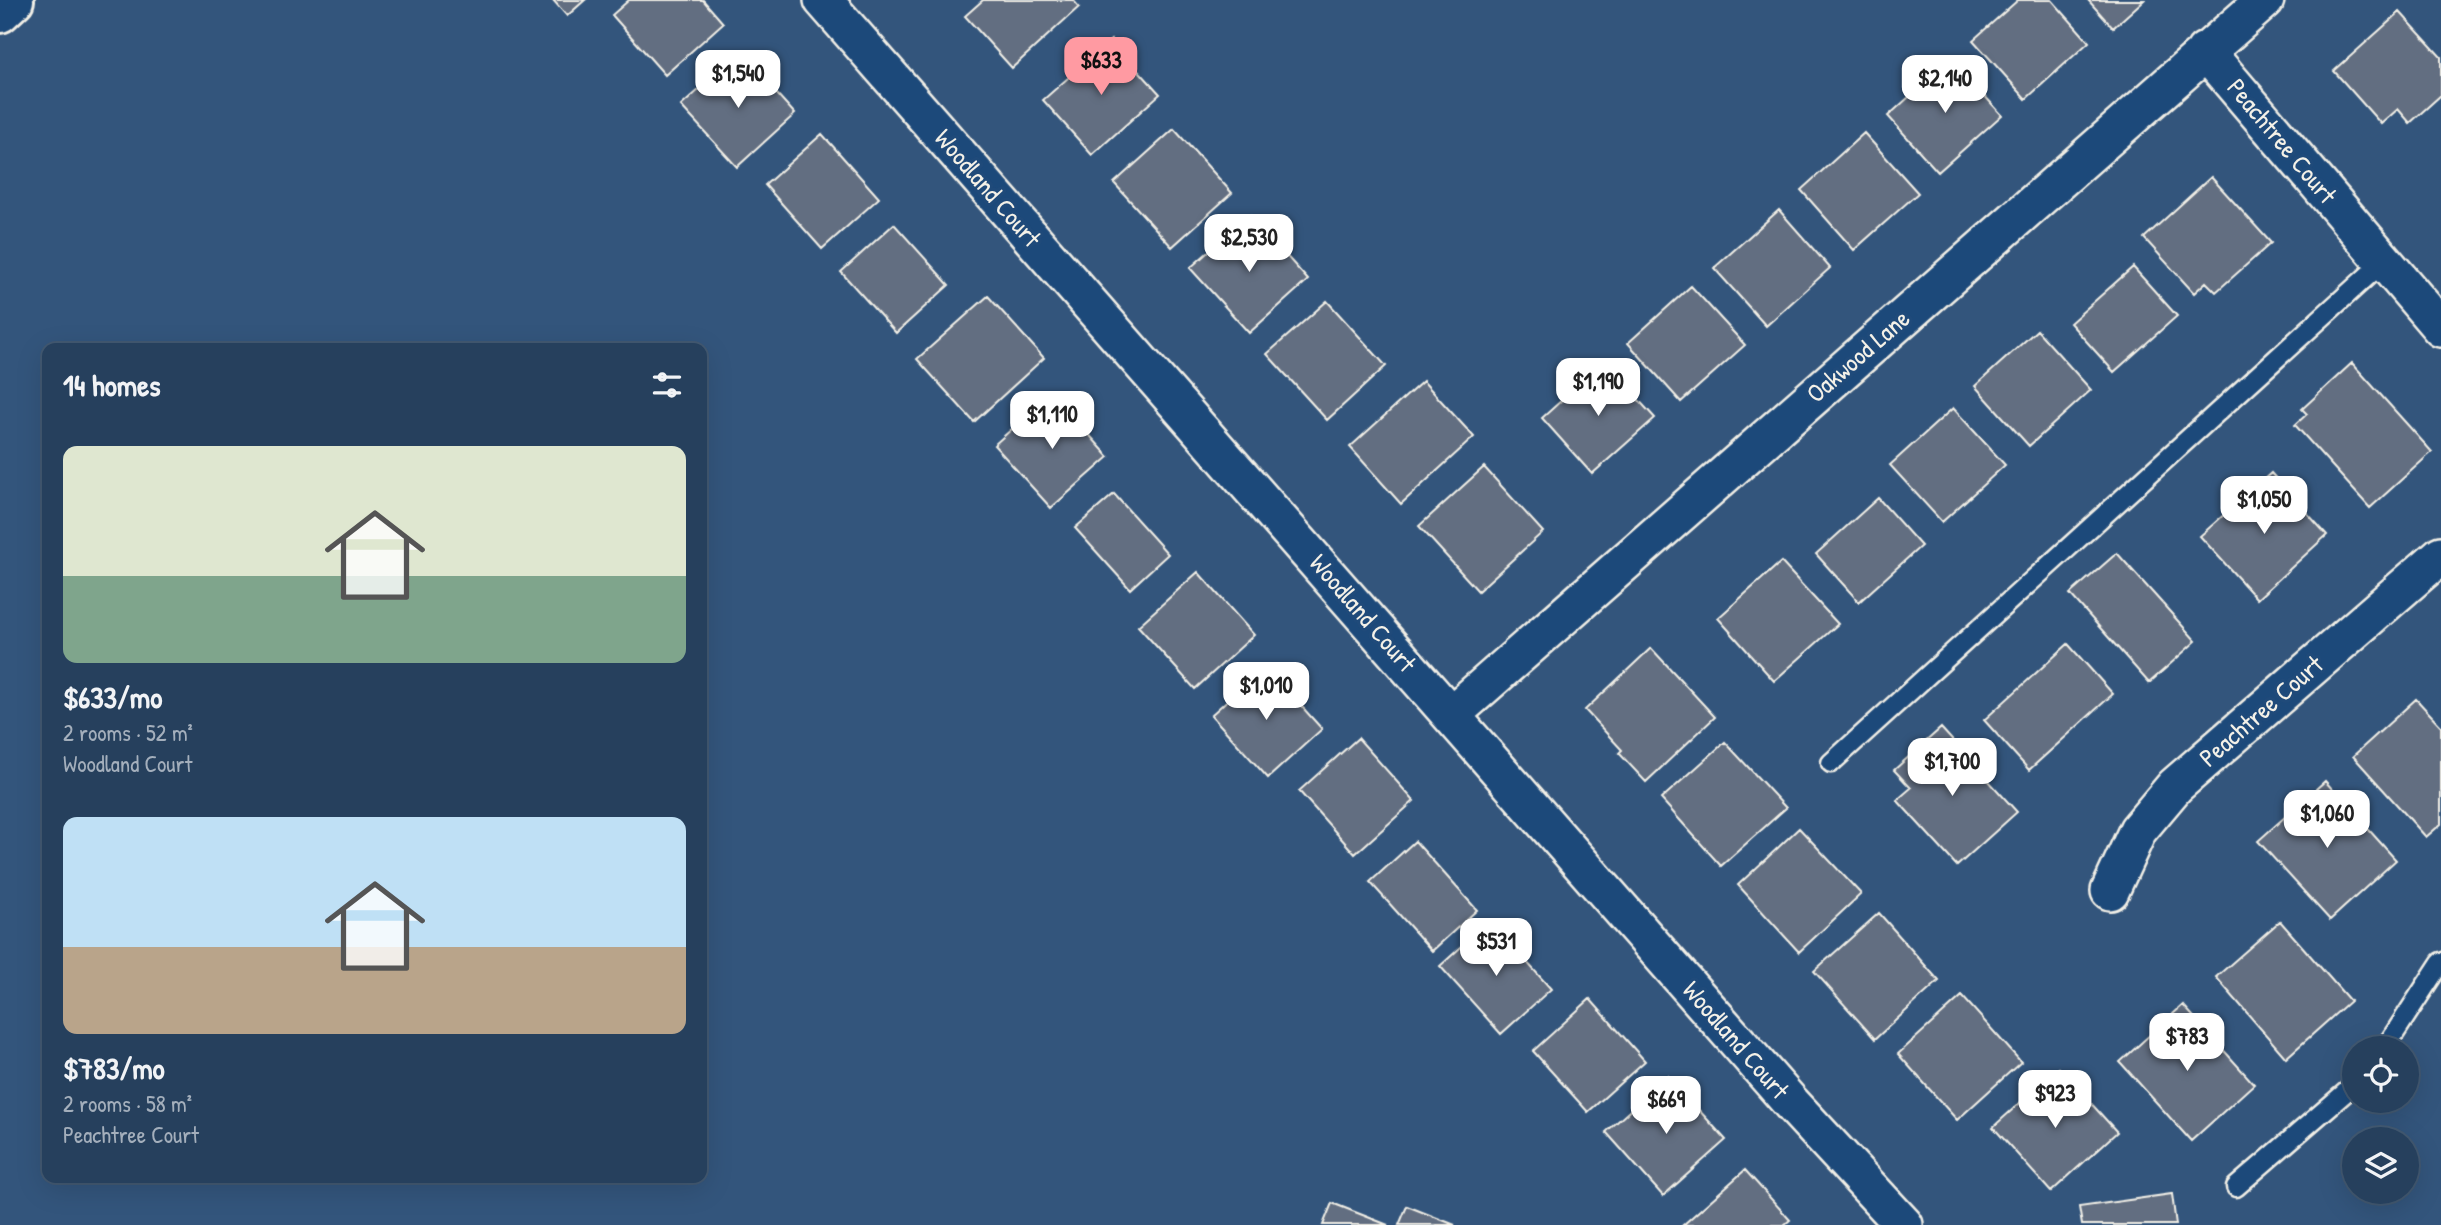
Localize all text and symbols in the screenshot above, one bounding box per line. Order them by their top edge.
pin: $633 [1060,38,1142,97]
text: $633 [1080,44,1122,75]
pin: $1,540 [681,50,795,110]
pin: $2,140 [1888,55,2002,115]
text: $1,540 [711,57,765,88]
text: $2,140 [1918,62,1972,93]
street label: Peachtree Court [2220,71,2346,212]
street label: Woodland Court [927,121,1050,255]
pin: $2,530 [1192,215,1306,274]
text: $2,530 [1220,221,1278,252]
street label: Oakwood Lane [1798,301,1917,410]
pin: $1,190 [1541,358,1655,418]
text: 14 homes [63,365,161,405]
text: $1,190 [1572,365,1624,396]
icon: filters [648,366,686,404]
pin: $1,110 [995,392,1109,451]
text: $1,110 [1026,398,1078,429]
pin: $1,050 [2207,476,2321,536]
text: $1,050 [2237,483,2292,514]
icon: home [312,492,438,618]
street label: Woodland Court [1302,546,1425,680]
street label: Peachtree Court [2191,646,2331,774]
pin: $1,010 [1209,662,1323,722]
text: $1,010 [1239,669,1293,700]
text: $633/mo [63,677,162,717]
text: 2 rooms · 52 m² [63,717,193,748]
pin: $1,700 [1895,738,2009,798]
text: $1,700 [1924,745,1980,776]
text: Woodland Court [63,748,192,779]
pin: $1,060 [2270,790,2384,850]
text: $1,060 [2300,797,2354,828]
icon: home [312,863,438,989]
pin: $531 [1455,918,1537,978]
text: $531 [1476,925,1516,956]
street label: Woodland Court [1675,973,1798,1107]
pin: $783 [2146,1014,2228,1073]
text: $783 [2165,1020,2209,1051]
map controls [2342,1036,2419,1204]
button: locate [2342,1036,2419,1113]
text: $783/mo [63,1048,165,1088]
pin: $923 [2014,1070,2096,1130]
pin: $669 [1625,1076,1707,1136]
text: $923 [2034,1077,2076,1108]
text: $669 [1647,1083,1685,1114]
text: 2 rooms · 58 m² [63,1088,192,1119]
text: Peachtree Court [63,1119,199,1150]
button: layers [2342,1127,2419,1204]

